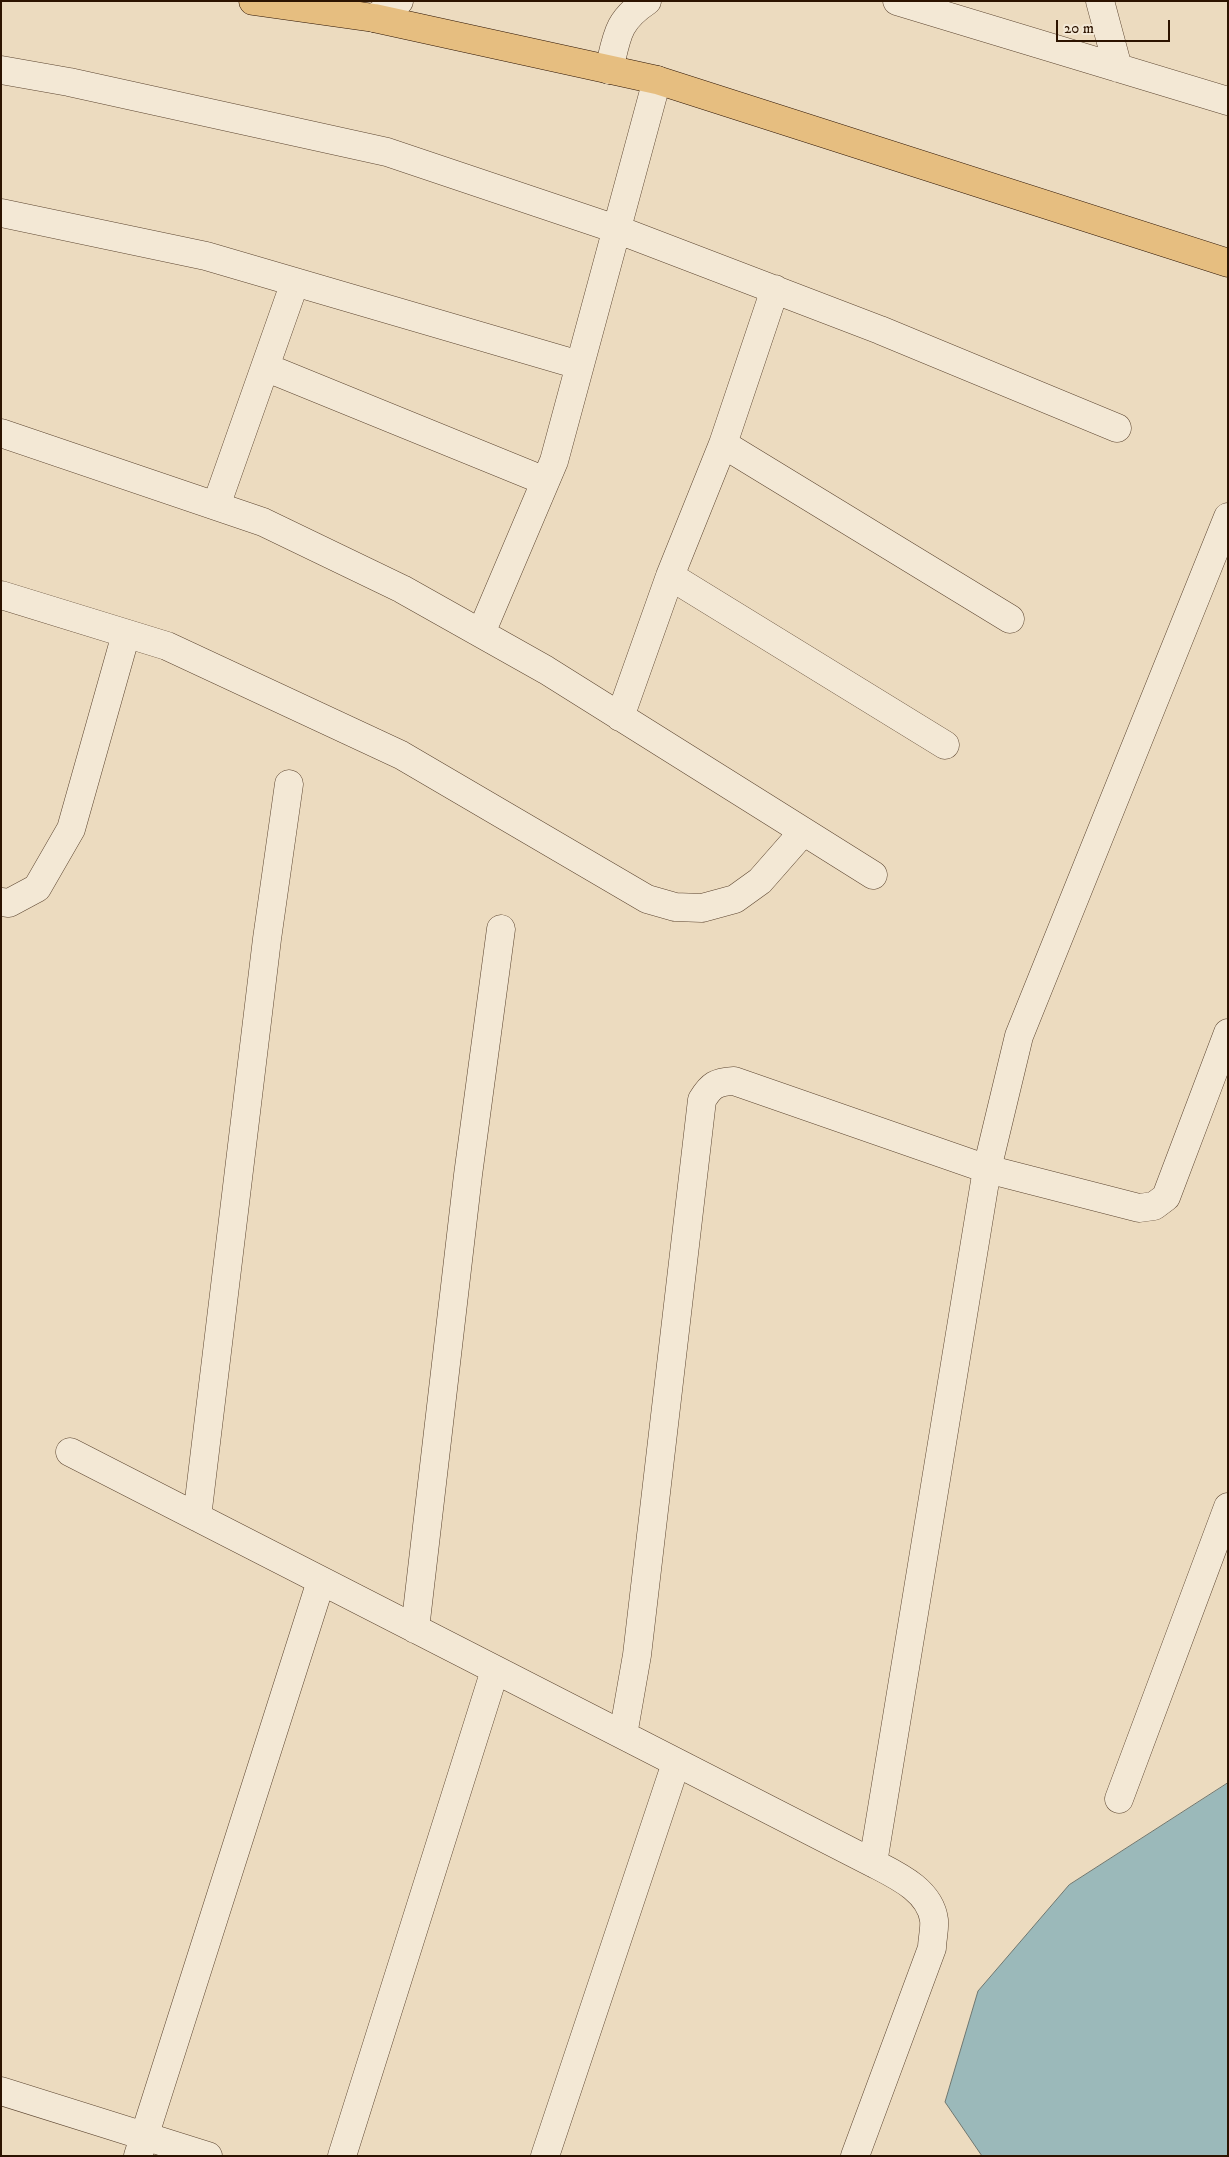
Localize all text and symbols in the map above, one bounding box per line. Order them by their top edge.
scale bar [1059,10,1173,42]
text: 20 m [1064,19,1094,38]

